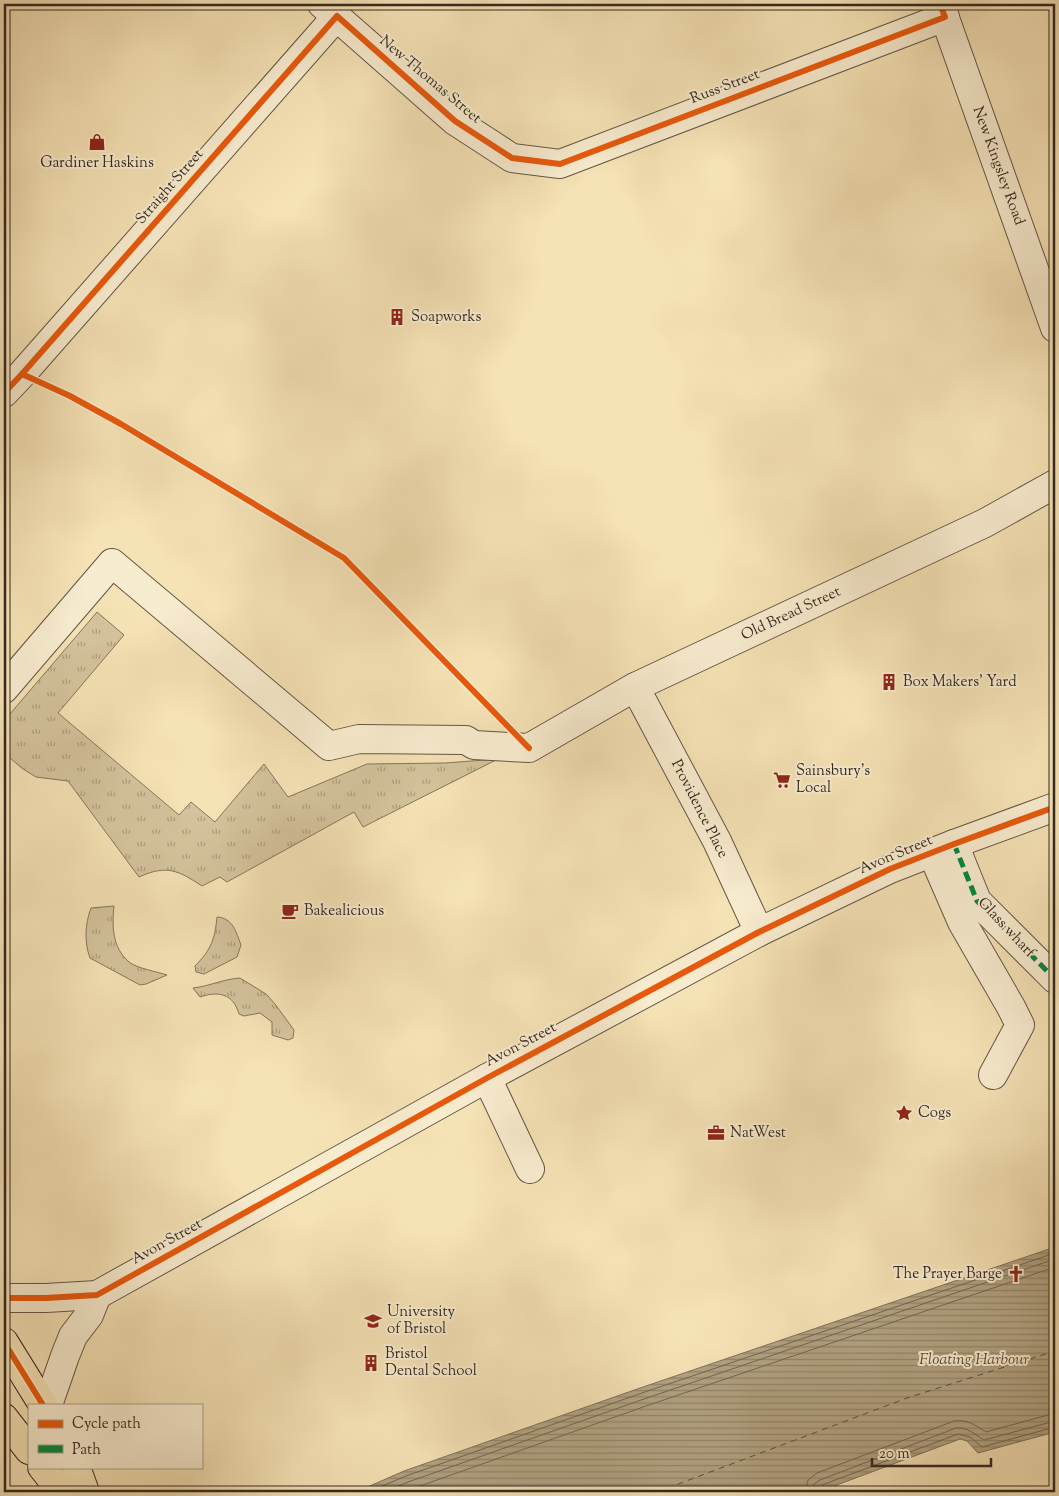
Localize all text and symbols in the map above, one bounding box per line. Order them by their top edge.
street label: New Thomas Street [374,31,486,129]
street label: Russ Street [687,64,763,110]
street label: New Kingsley Road [967,104,1029,229]
shop icon: Gardiner Haskins [87,132,107,152]
street label: Straight Street [131,145,209,229]
place label: Gardiner Haskins [40,153,154,174]
building icon: Soapworks [387,307,407,327]
place label: Soapworks [411,307,482,328]
street label: Old Bread Street [738,582,844,646]
building icon: Box Makers' Yard [879,672,899,692]
place label: Box Makers' Yard [903,672,1017,693]
street label: Providence Place [665,756,733,862]
place label: Sainsbury's Local [796,761,870,799]
supermarket icon: Sainsbury's Local [772,770,792,790]
street label: Avon Street [856,830,936,880]
street label: Glass wharf [972,893,1040,963]
cafe icon: Bakealicious [280,901,300,921]
place label: Bakealicious [304,901,384,922]
street label: Avon Street [482,1017,560,1073]
place icon: Cogs [894,1103,914,1123]
place label: Cogs [918,1103,951,1124]
office icon: NatWest [706,1123,726,1143]
place label: NatWest [730,1123,786,1144]
street label: Avon Street [128,1214,206,1270]
place label: The Prayer Barge [893,1264,1002,1285]
church icon: The Prayer Barge [1006,1264,1026,1284]
place label: University of Bristol [387,1302,456,1340]
school or university icon: University of Bristol [363,1311,383,1331]
place label: Bristol Dental School [385,1344,477,1382]
water label: Floating Harbour [919,1349,1029,1372]
building icon: Bristol Dental School [361,1353,381,1373]
legend [28,1404,202,1468]
text: Cycle path [72,1414,141,1435]
scale bar [872,1436,990,1468]
text: Path [72,1440,101,1461]
text: 20 m [879,1444,910,1465]

